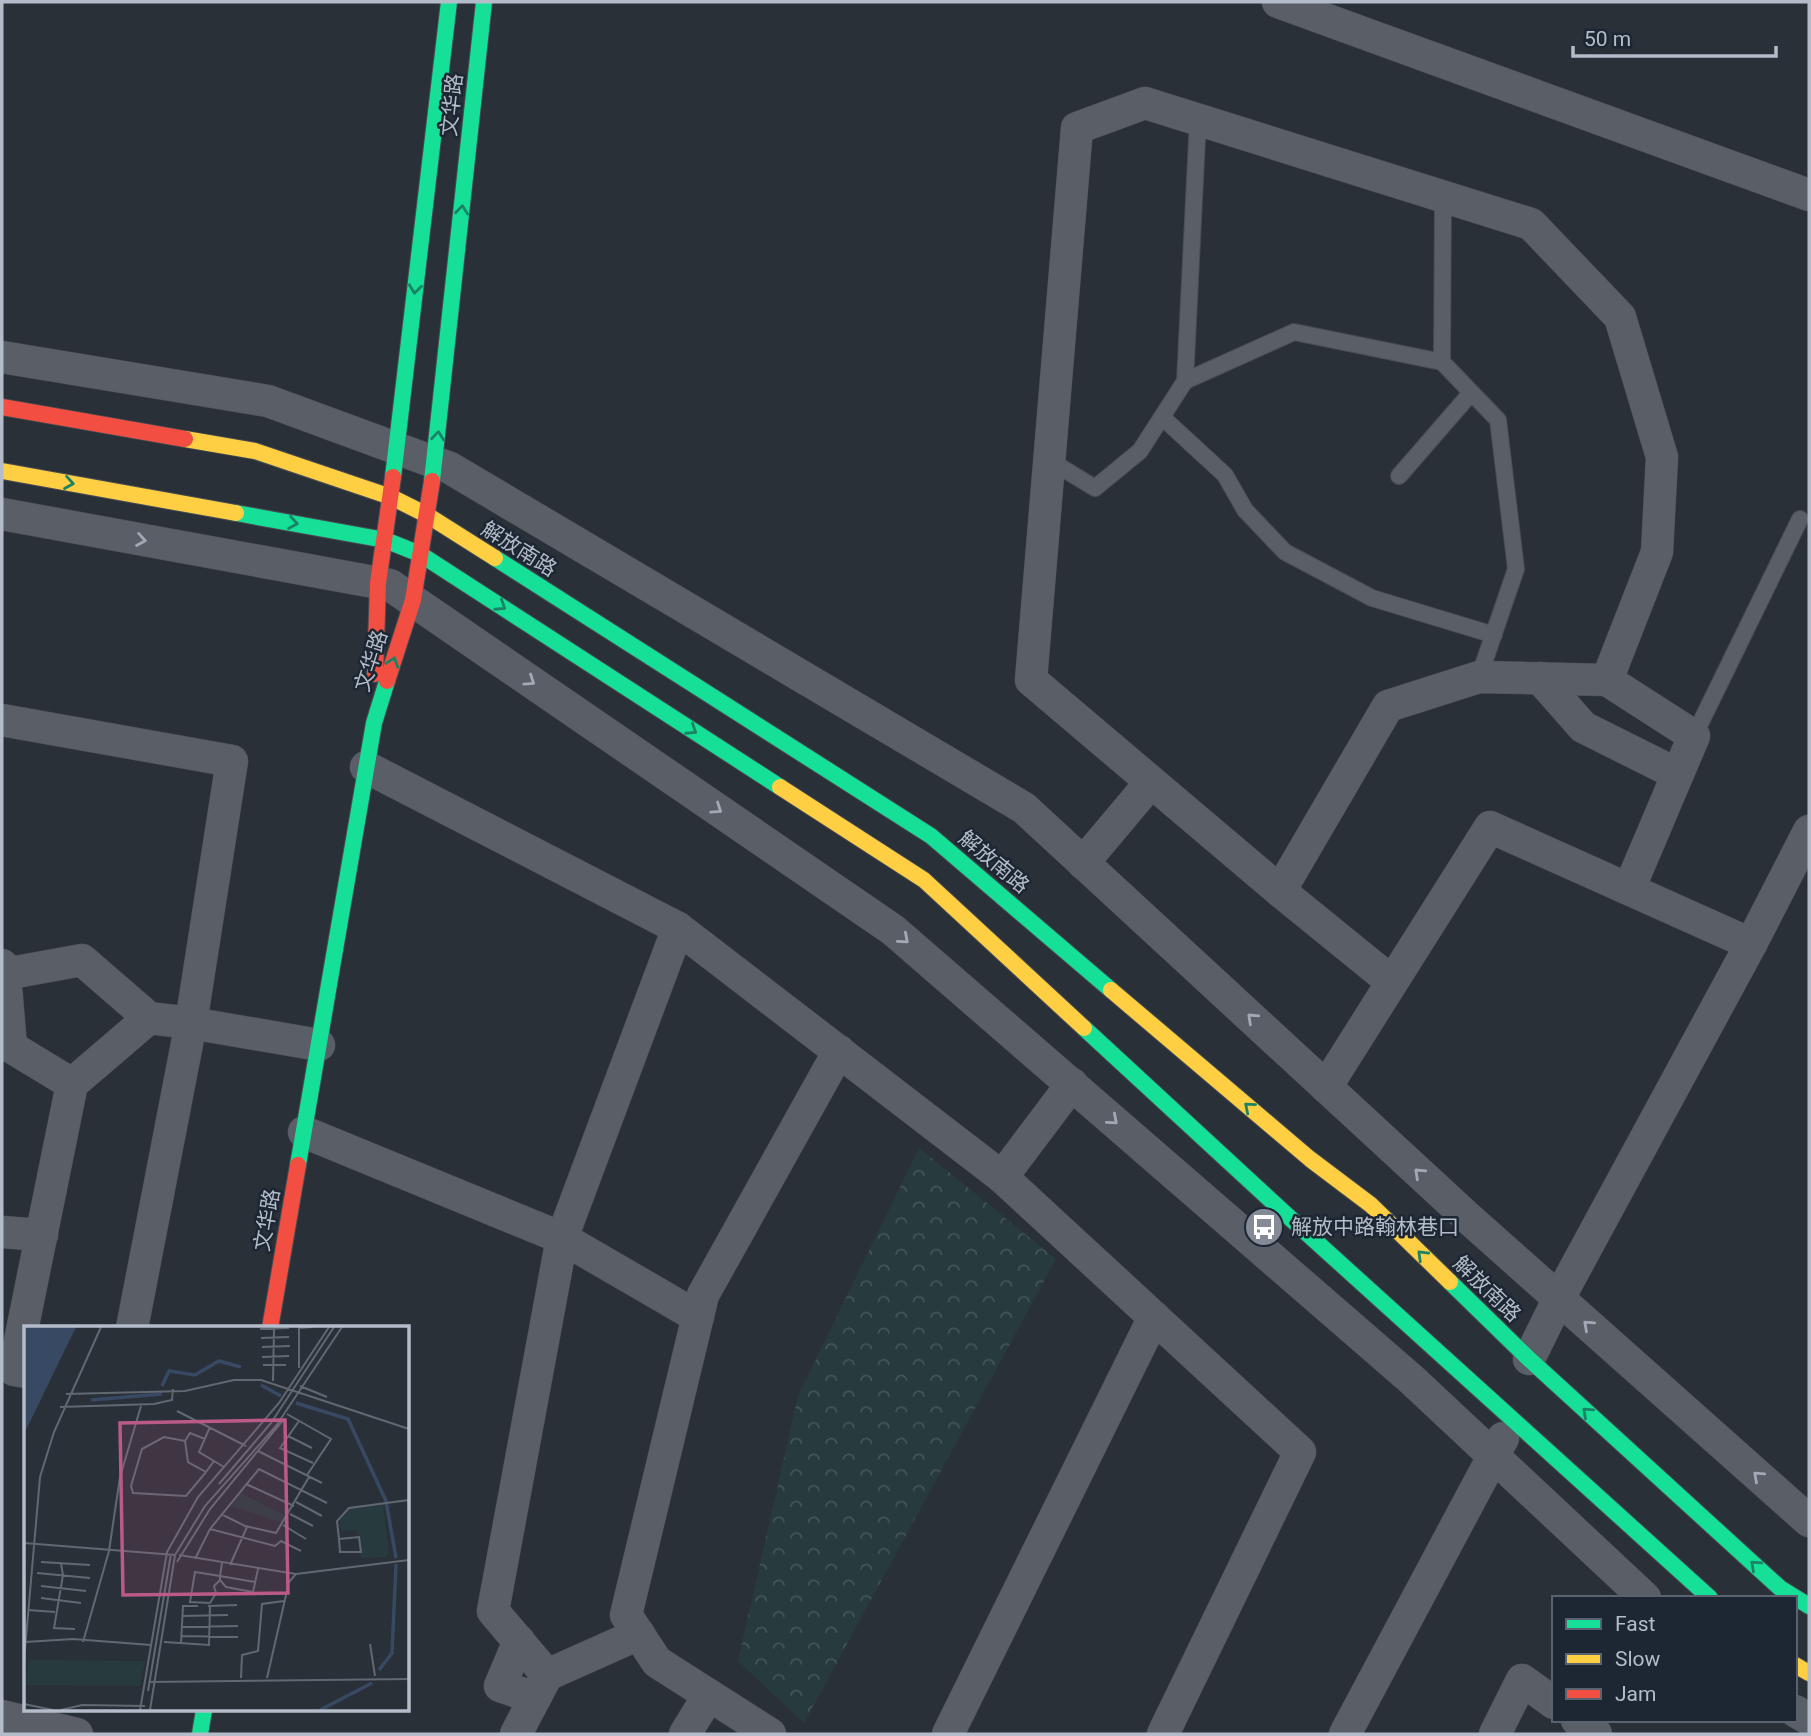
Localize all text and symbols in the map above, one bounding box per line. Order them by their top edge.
scale bar [1573,14,1776,58]
text: 50 m [1584,27,1631,51]
street label: 文华路 [437,72,467,138]
one-way arrow [454,204,469,216]
one-way arrow [408,283,423,294]
one-way arrow [430,430,445,441]
one-way arrow [63,475,75,490]
one-way arrow [287,515,299,530]
street label: 解放南路 [477,517,561,581]
one-way arrow [135,531,147,546]
one-way arrow [493,598,506,610]
street label: 文华路 [350,627,392,695]
one-way arrow [385,656,399,669]
one-way arrow [522,672,535,685]
one-way arrow [684,721,697,734]
one-way arrow [709,801,722,813]
street label: 解放南路 [954,826,1034,898]
one-way arrow [896,931,909,943]
one-way arrow [1247,1014,1260,1027]
one-way arrow [1245,1103,1258,1115]
one-way arrow [1105,1112,1118,1124]
one-way arrow [1414,1168,1427,1181]
street label: 文华路 [250,1187,284,1253]
bus stop icon: 解放中路翰林巷口 [1243,1206,1285,1248]
place label: 解放中路翰林巷口 [1291,1215,1459,1239]
one-way arrow [1417,1251,1430,1264]
street label: 解放南路 [1448,1251,1526,1327]
one-way arrow [1583,1321,1596,1333]
inset map [24,1326,410,1712]
one-way arrow [1582,1407,1595,1420]
one-way arrow [1753,1472,1766,1484]
one-way arrow [1750,1561,1763,1573]
legend [1552,1596,1797,1722]
text: Fast [1615,1612,1656,1636]
text: Slow [1615,1647,1661,1671]
text: Jam [1615,1682,1656,1706]

